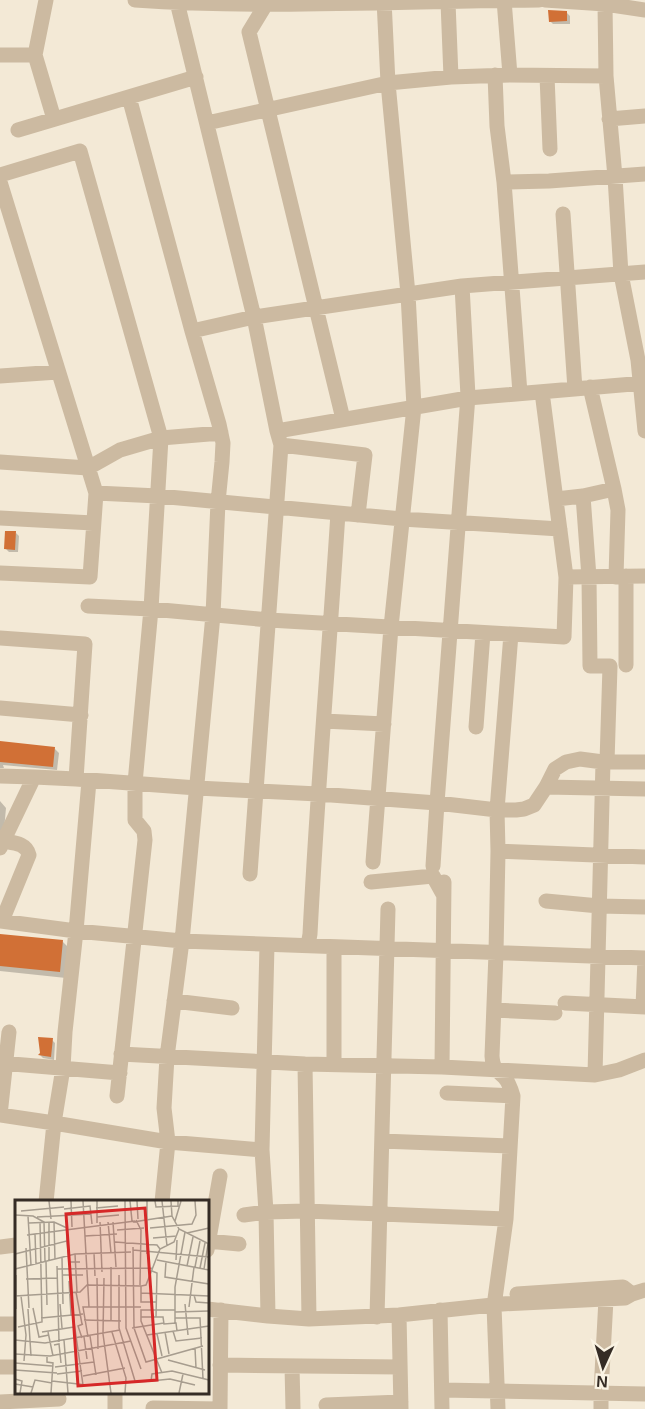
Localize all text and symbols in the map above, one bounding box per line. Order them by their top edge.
inset map [15,1200,208,1394]
north arrow [573,1337,633,1397]
text: N [596,1373,608,1390]

